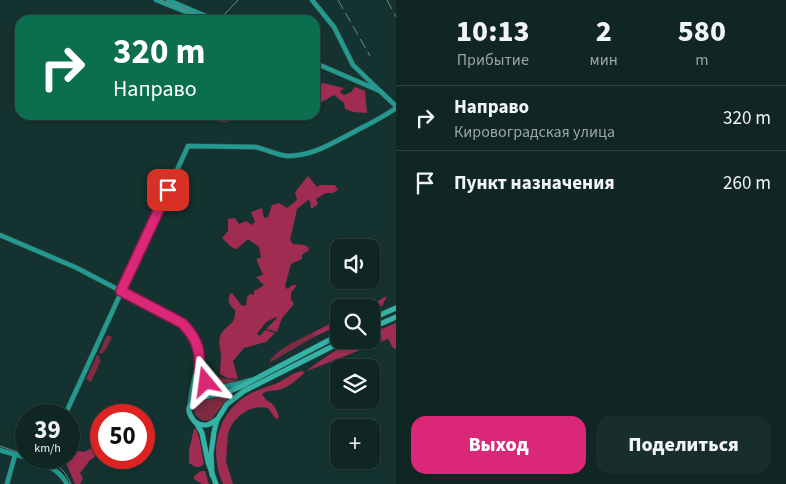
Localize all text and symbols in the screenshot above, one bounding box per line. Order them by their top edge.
text: 10:13 [456,10,529,53]
text: 2 [596,10,612,53]
text: 580 [678,10,726,53]
text: 320 m [113,27,205,77]
icon: right [30,35,95,100]
text: Прибытие [457,49,529,71]
text: мин [590,49,618,71]
text: m [695,49,709,71]
text: Направо [113,73,197,105]
text: Направо [454,94,529,121]
icon: right [411,104,439,132]
text: 320 m [723,105,771,132]
text: Кировоградская улица [454,121,615,143]
pin [147,169,189,211]
icon: arrive [411,169,439,197]
text: Пункт назначения [454,170,615,197]
text: 260 m [723,170,771,197]
icon: arrive [154,176,182,204]
map controls [330,239,380,469]
button: sound [330,239,380,289]
button: search [330,299,380,349]
position arrow [179,355,231,407]
button: layers [330,359,380,409]
speed limit sign: 50 [90,404,155,469]
text: 39 [34,412,61,448]
button: Выход [411,416,586,474]
button: Поделиться [596,416,771,474]
button: + [330,419,380,469]
text: km/h [34,440,61,457]

